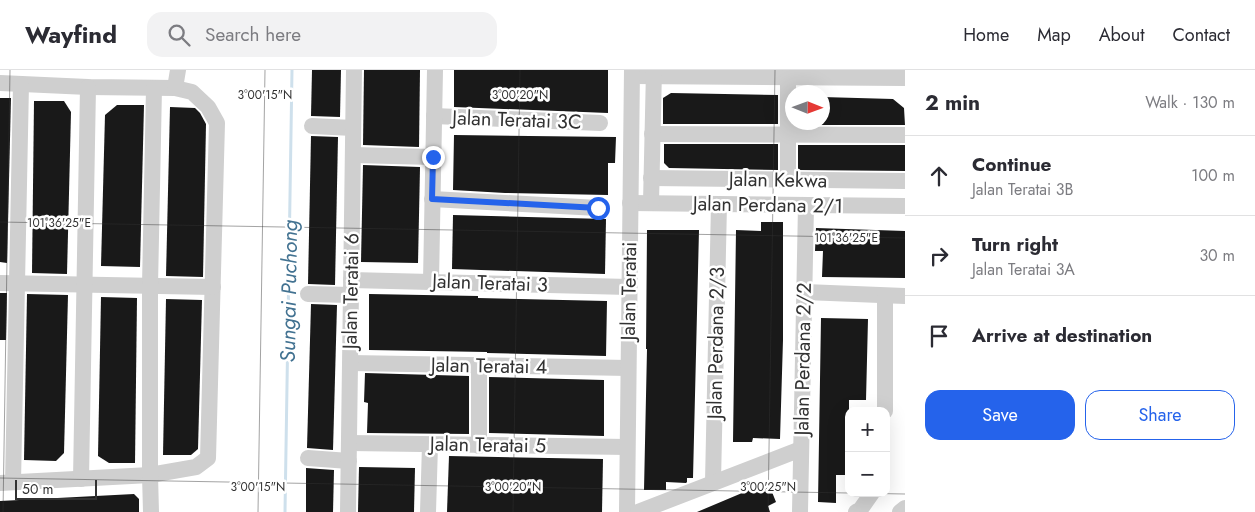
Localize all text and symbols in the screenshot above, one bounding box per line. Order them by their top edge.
search box [147,12,497,57]
text: Wayfind [25,17,117,52]
icon: search [165,21,193,49]
text: Search here [205,21,301,48]
text: Home [963,22,1009,48]
text: Map [1037,22,1071,48]
text: About [1099,22,1144,48]
text: Contact [1172,22,1230,48]
north arrow [785,85,830,130]
text: 3°00'15"N [238,86,292,104]
text: 3°00'20"N [492,86,548,104]
text: 2 min [925,88,980,118]
text: Walk · 130 m [1145,91,1235,114]
street label: Jalan Teratai 3C [449,103,582,137]
route end [422,146,445,169]
text: Continue [972,151,1051,178]
icon: ahead [925,162,953,190]
text: 100 m [1191,164,1235,187]
street label: Jalan Kekwa [726,165,827,195]
text: Jalan Teratai 3B [972,178,1074,201]
street label: Jalan Perdana 2/1 [690,189,843,221]
route start [587,197,610,220]
text: 101°36'25"E [27,214,91,232]
water label: Sungai Puchong [273,219,305,363]
text: 101°36'25"E [814,229,878,247]
text: Turn right [972,231,1058,258]
street label: Jalan Teratai 6 [335,233,367,352]
street label: Jalan Teratai [614,241,644,344]
icon: right [925,242,953,270]
text: 30 m [1199,244,1235,267]
text: Jalan Teratai 3A [972,258,1075,281]
street label: Jalan Teratai 3 [429,266,548,300]
street label: Jalan Perdana 2/3 [700,266,732,422]
street label: Jalan Perdana 2/2 [787,282,819,439]
icon: arrive [925,322,953,350]
text: Arrive at destination [972,322,1152,349]
street label: Jalan Teratai 4 [428,350,548,382]
button: Save [925,390,1075,440]
button: Share [1085,390,1235,440]
map controls [845,407,890,497]
button: + [845,407,890,452]
street label: Jalan Teratai 5 [427,429,546,461]
button: − [845,452,890,497]
scale bar [15,477,98,500]
text: 3°00'15"N [231,478,285,496]
text: 3°00'20"N [485,478,541,496]
text: 3°00'25"N [740,478,796,496]
text: 50 m [22,479,53,499]

